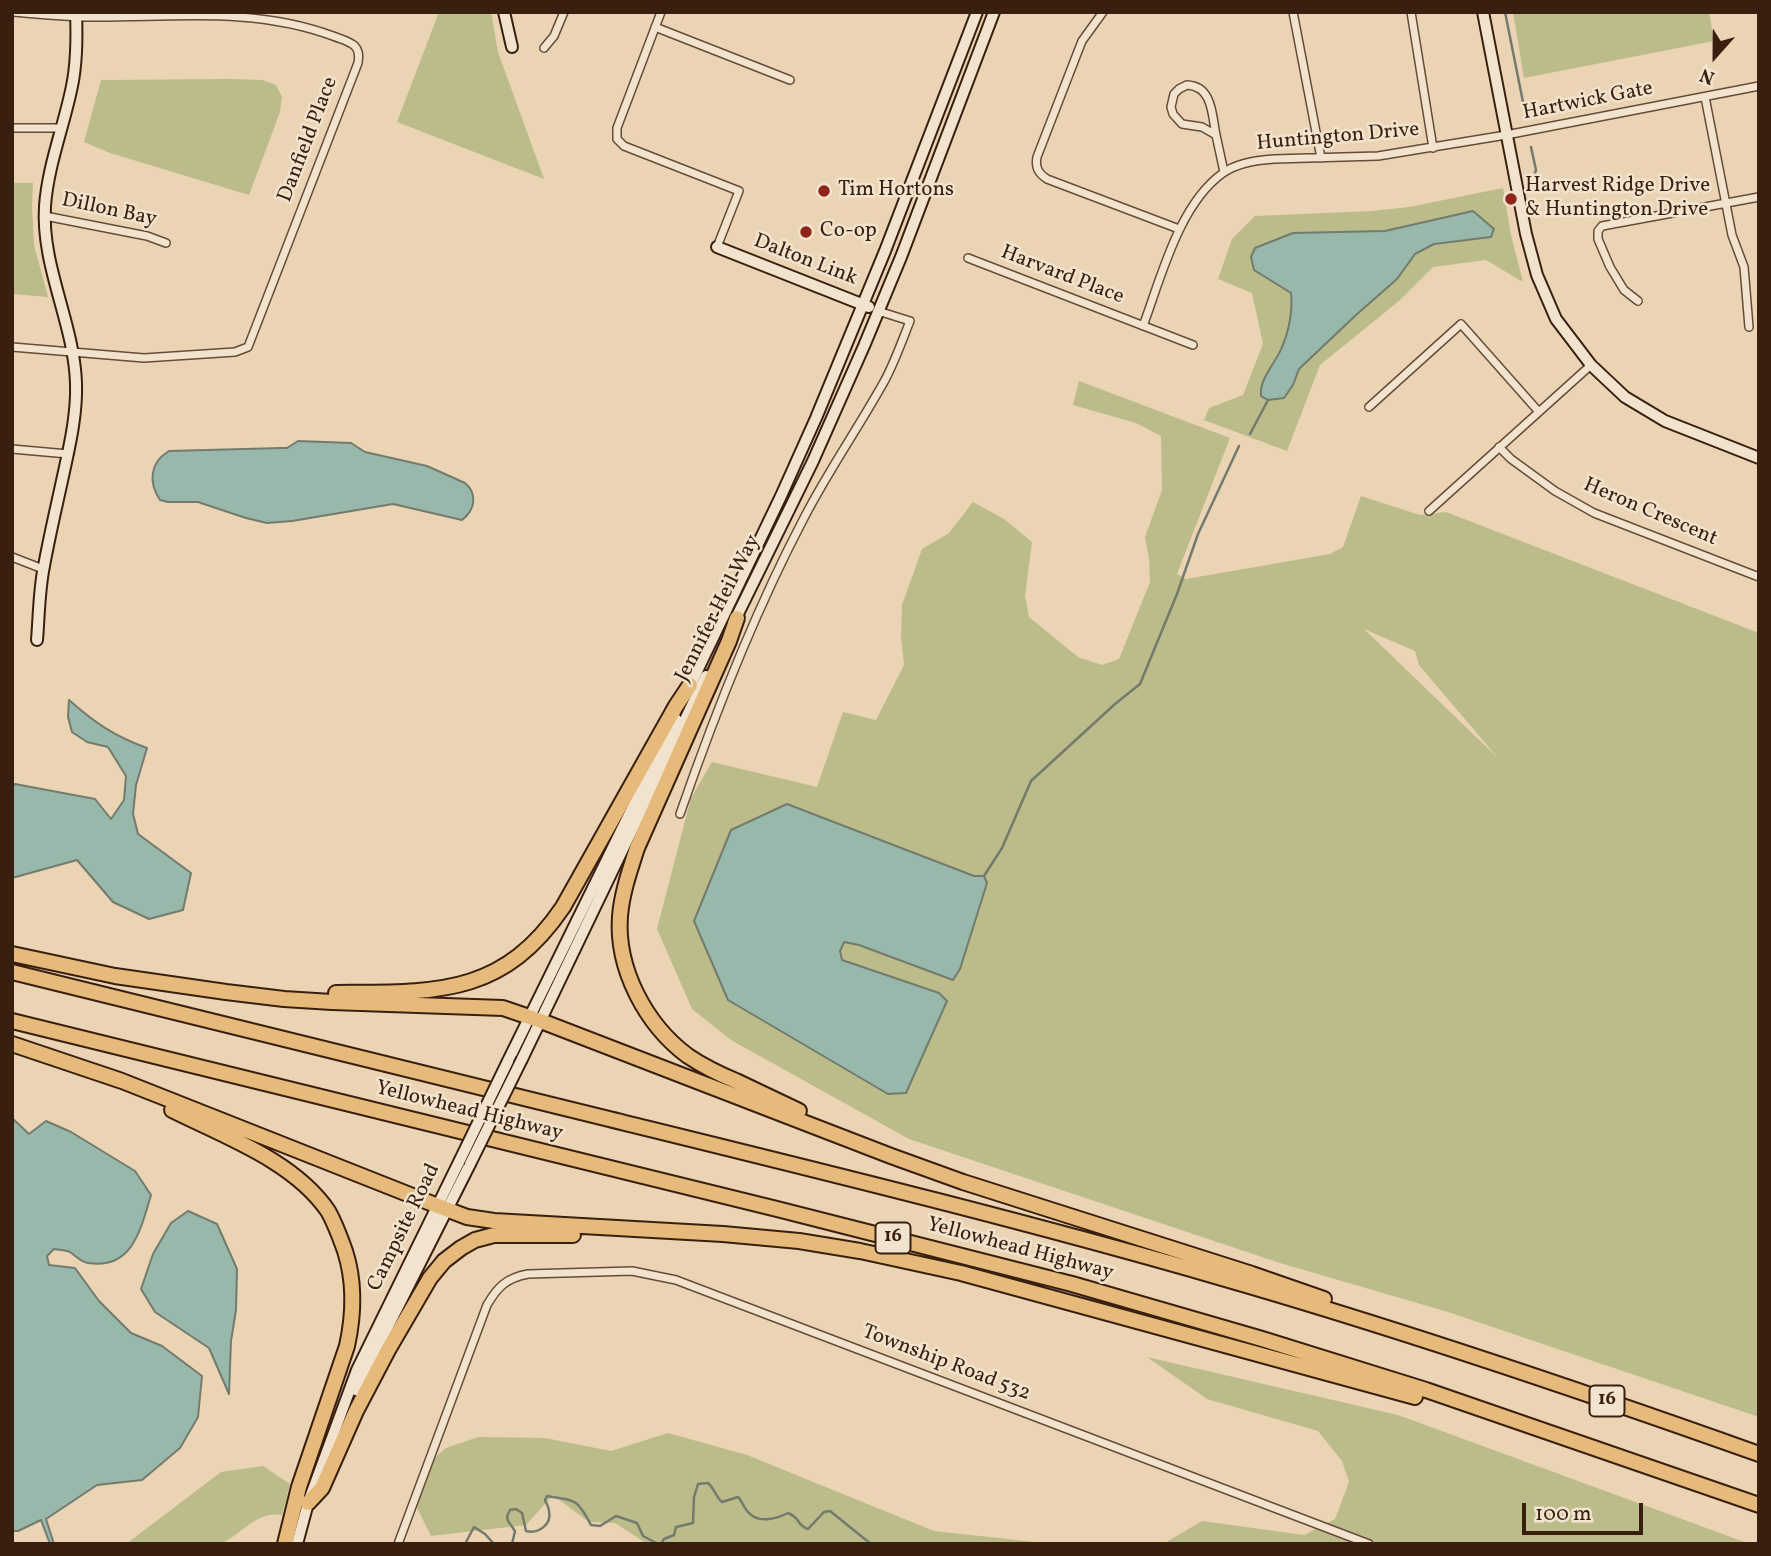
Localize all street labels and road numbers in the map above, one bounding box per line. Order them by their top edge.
street label: Danfield Place [274,74,344,206]
street label: Hartwick Gate [1521,77,1655,127]
street label: Huntington Drive [1255,118,1421,158]
street label: Dillon Bay [59,189,159,233]
street label: Dalton Link [750,230,860,292]
street label: Harvard Place [997,241,1127,311]
street label: Heron Crescent [1579,473,1721,553]
street label: Jennifer Heil Way [671,531,767,687]
street label: Yellowhead Highway [373,1077,565,1147]
street label: Campsite Road [363,1160,447,1296]
street label: Yellowhead Highway [924,1213,1116,1287]
road number: 16 [876,1222,910,1254]
street label: Township Road 532 [858,1320,1034,1408]
road number: 16 [1590,1386,1624,1416]

